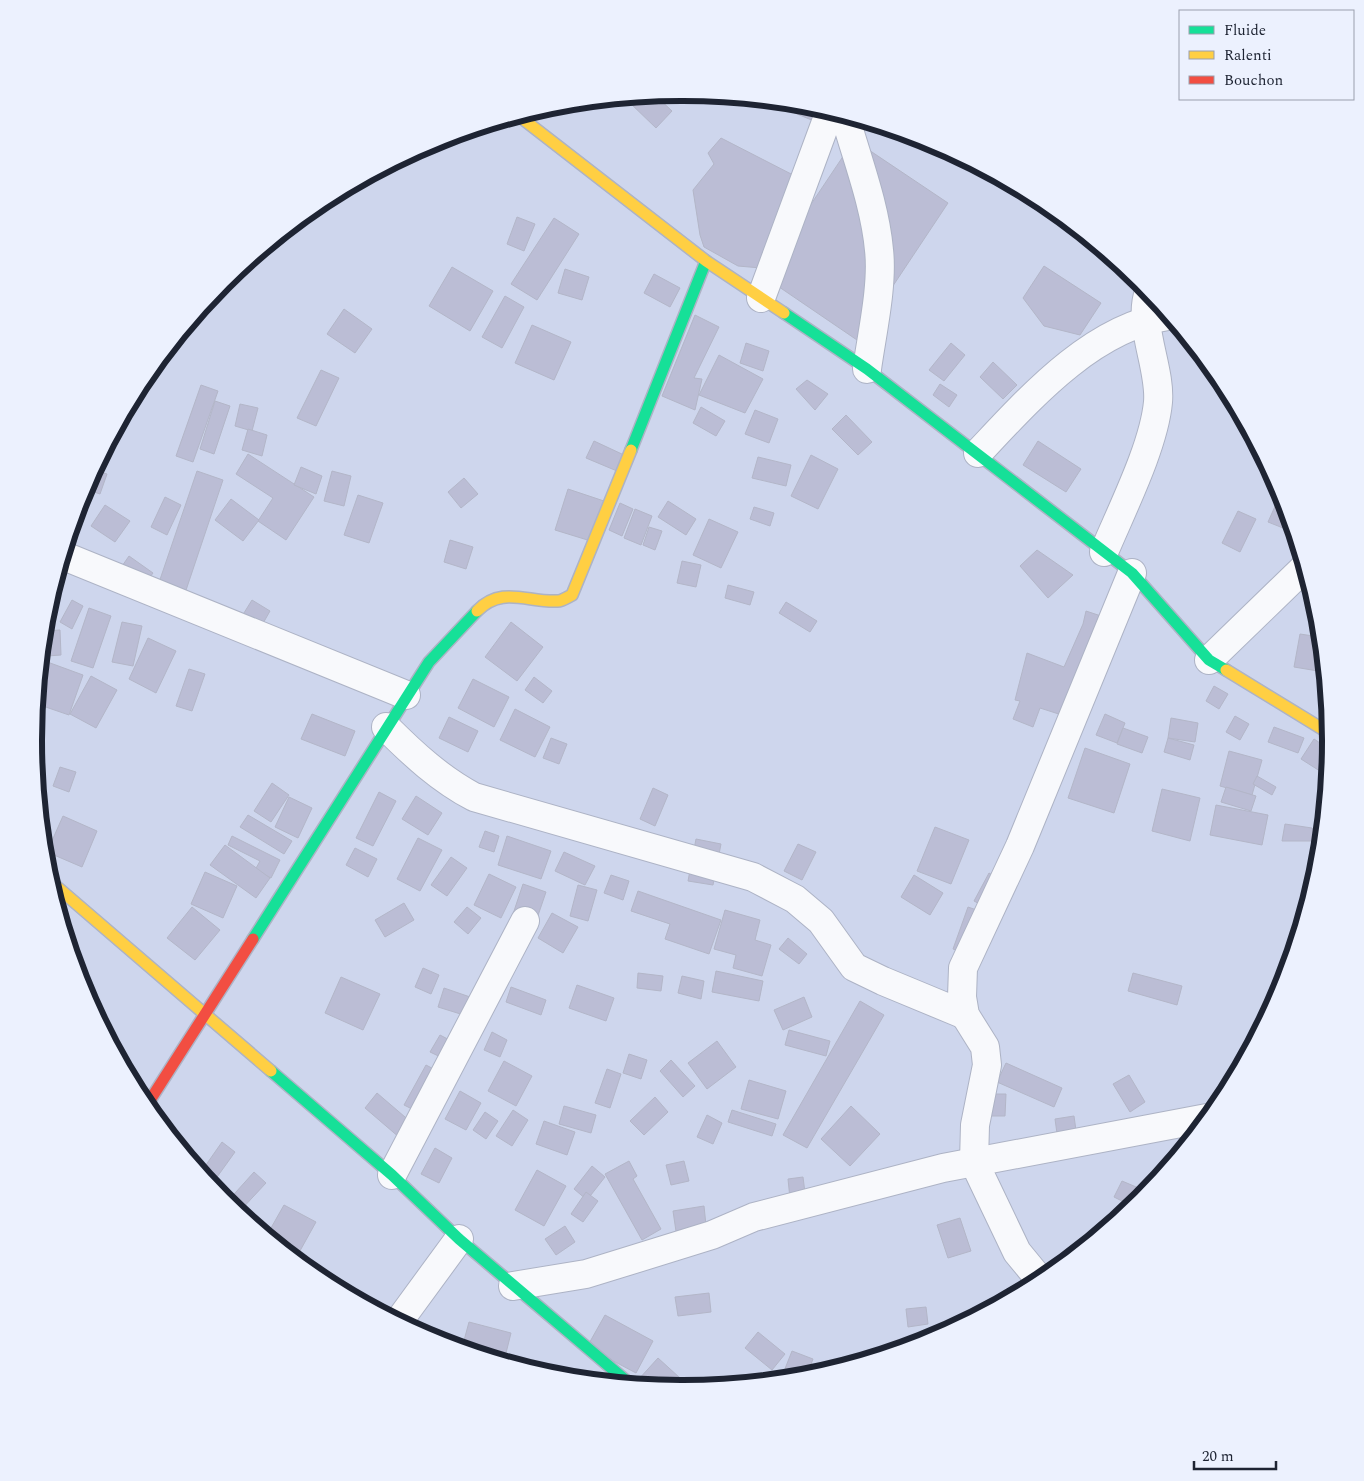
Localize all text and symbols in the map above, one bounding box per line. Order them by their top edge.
legend [1179,10,1354,100]
text: Fluide [1224,19,1266,42]
text: Ralenti [1224,44,1272,67]
text: Bouchon [1224,69,1284,92]
scale bar [1194,1438,1276,1470]
text: 20 m [1202,1445,1234,1468]

